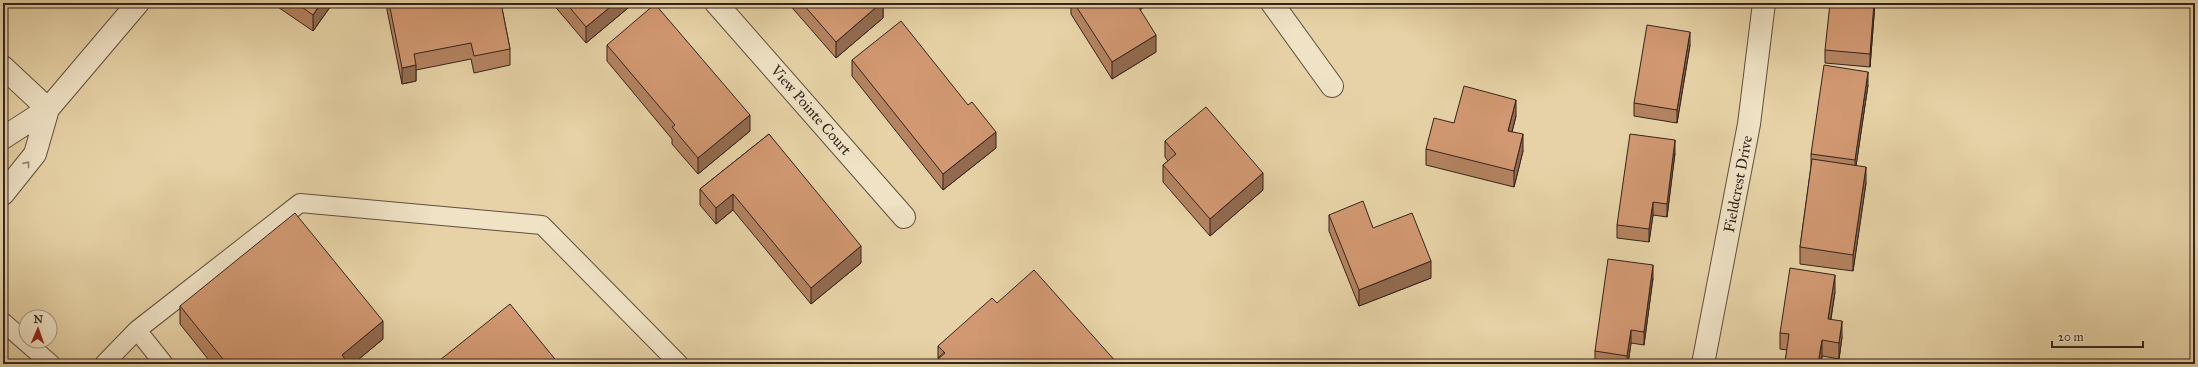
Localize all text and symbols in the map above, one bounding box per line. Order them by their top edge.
street label: View Pointe Court [766,61,855,159]
street label: Fieldcrest Drive [1720,134,1756,234]
one-way arrow [23,161,30,168]
north arrow [18,309,58,349]
text: N [33,313,44,326]
scale bar [2052,323,2143,349]
text: 20 m [2058,330,2084,344]

